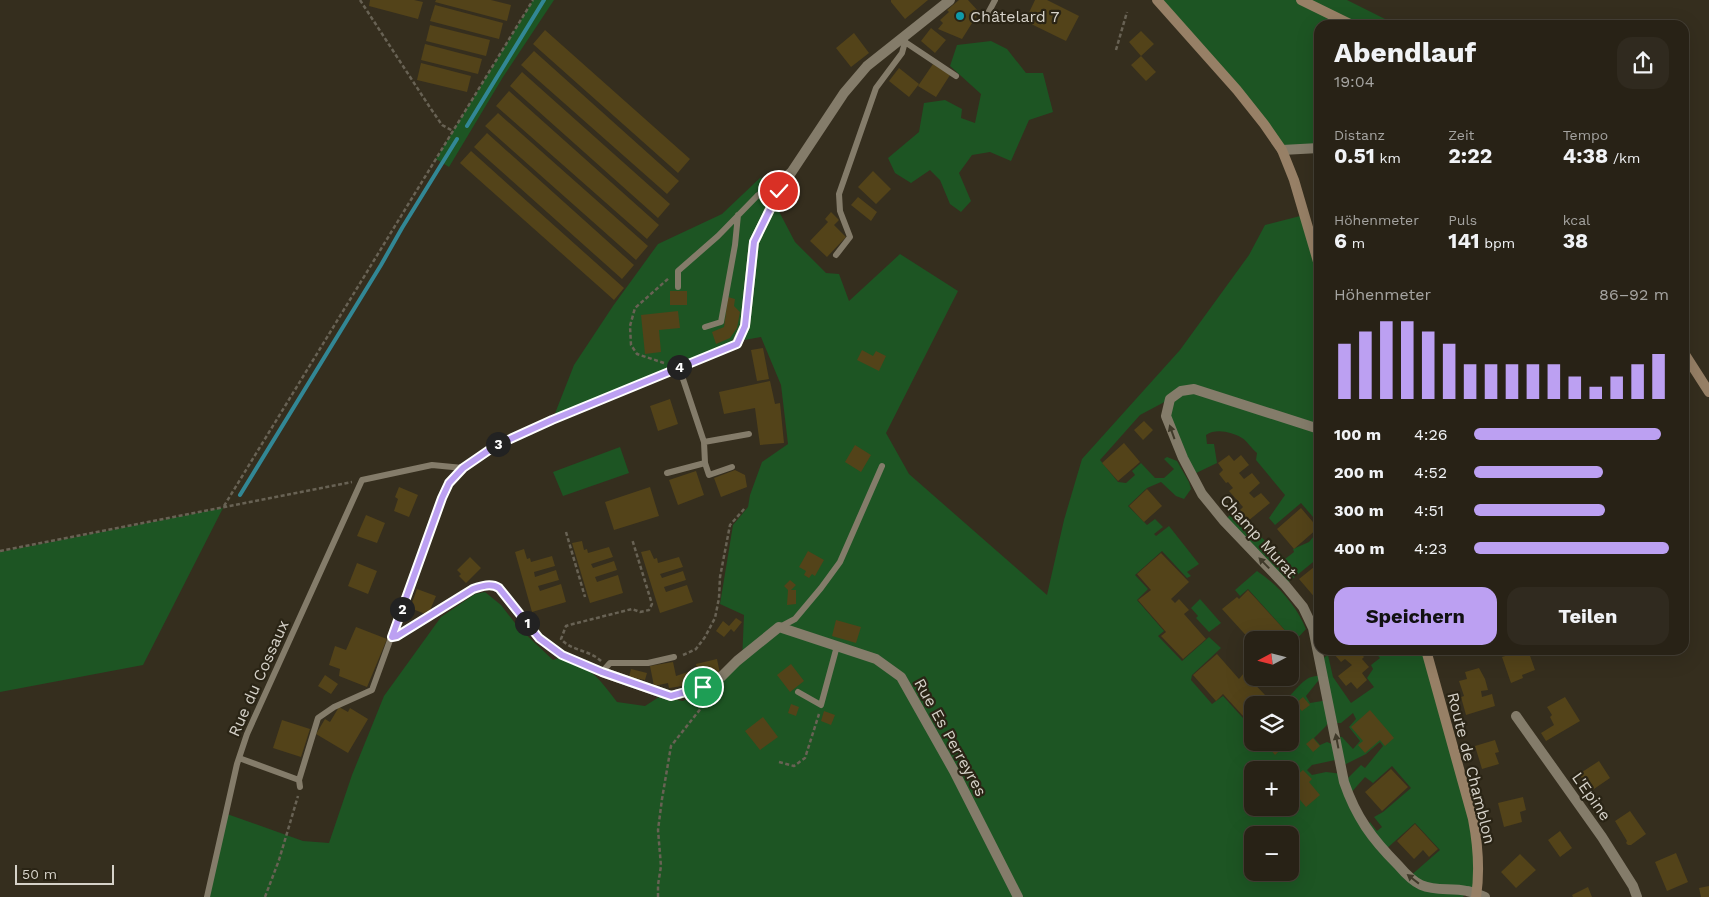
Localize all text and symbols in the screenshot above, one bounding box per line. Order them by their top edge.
place label: Châtelard 7 [970,7,1060,26]
marker: Châtelard 7 [954,10,966,22]
text: Abendlauf [1334,36,1476,69]
button: share [1617,37,1669,89]
text: 19:04 [1334,72,1375,91]
text: Distanz [1334,127,1385,143]
text: Zeit [1448,127,1474,143]
text: Tempo [1563,127,1608,143]
text: 0.51 [1334,143,1375,168]
text: 2:22 [1448,143,1492,168]
text: 4:38 [1563,143,1608,168]
text: km [1375,150,1401,166]
text: /km [1608,150,1640,166]
pin [758,170,800,212]
icon: check [765,177,793,205]
text: Höhenmeter [1334,212,1419,228]
text: Puls [1448,212,1477,228]
text: kcal [1563,212,1590,228]
text: 6 [1334,228,1347,253]
text: 141 [1448,228,1479,253]
text: 38 [1563,228,1588,253]
text: m [1347,235,1365,251]
text: bpm [1479,235,1515,251]
text: Höhenmeter [1334,285,1431,304]
text: 86–92 m [1599,285,1669,304]
pin: 4 [666,354,692,380]
text: 4 [675,359,684,375]
one-way arrow [1168,424,1176,439]
text: 100 m [1334,425,1381,444]
text: 4:26 [1414,425,1448,444]
pin: 3 [486,432,510,456]
text: 3 [494,436,503,452]
text: 200 m [1334,463,1384,482]
text: 4:52 [1414,463,1447,482]
street label: Champ Murat [1216,491,1301,582]
text: 300 m [1334,501,1384,520]
text: 4:51 [1414,501,1444,520]
text: 400 m [1334,539,1385,558]
text: 4:23 [1414,539,1447,558]
one-way arrow [1258,558,1270,570]
button: Speichern [1334,587,1497,645]
button: Teilen [1507,587,1669,645]
pin: 2 [390,596,414,622]
text: 2 [398,601,407,617]
pin: 1 [514,610,540,636]
text: 1 [524,615,531,631]
street label: Rue du Cossaux [224,617,293,739]
north arrow [1244,631,1299,686]
map controls [1244,631,1299,881]
pin [682,666,724,708]
icon: arrive [689,673,717,701]
street label: Rue Es Perreyres [910,675,991,799]
street label: Route de Chamblon [1443,690,1500,846]
button: layers [1244,696,1299,751]
one-way arrow [1333,734,1341,749]
button: + [1244,761,1299,816]
street label: L'Epine [1568,768,1615,824]
button: − [1244,826,1299,881]
scale bar [15,862,114,885]
text: 50 m [22,866,57,882]
one-way arrow [1407,874,1420,885]

